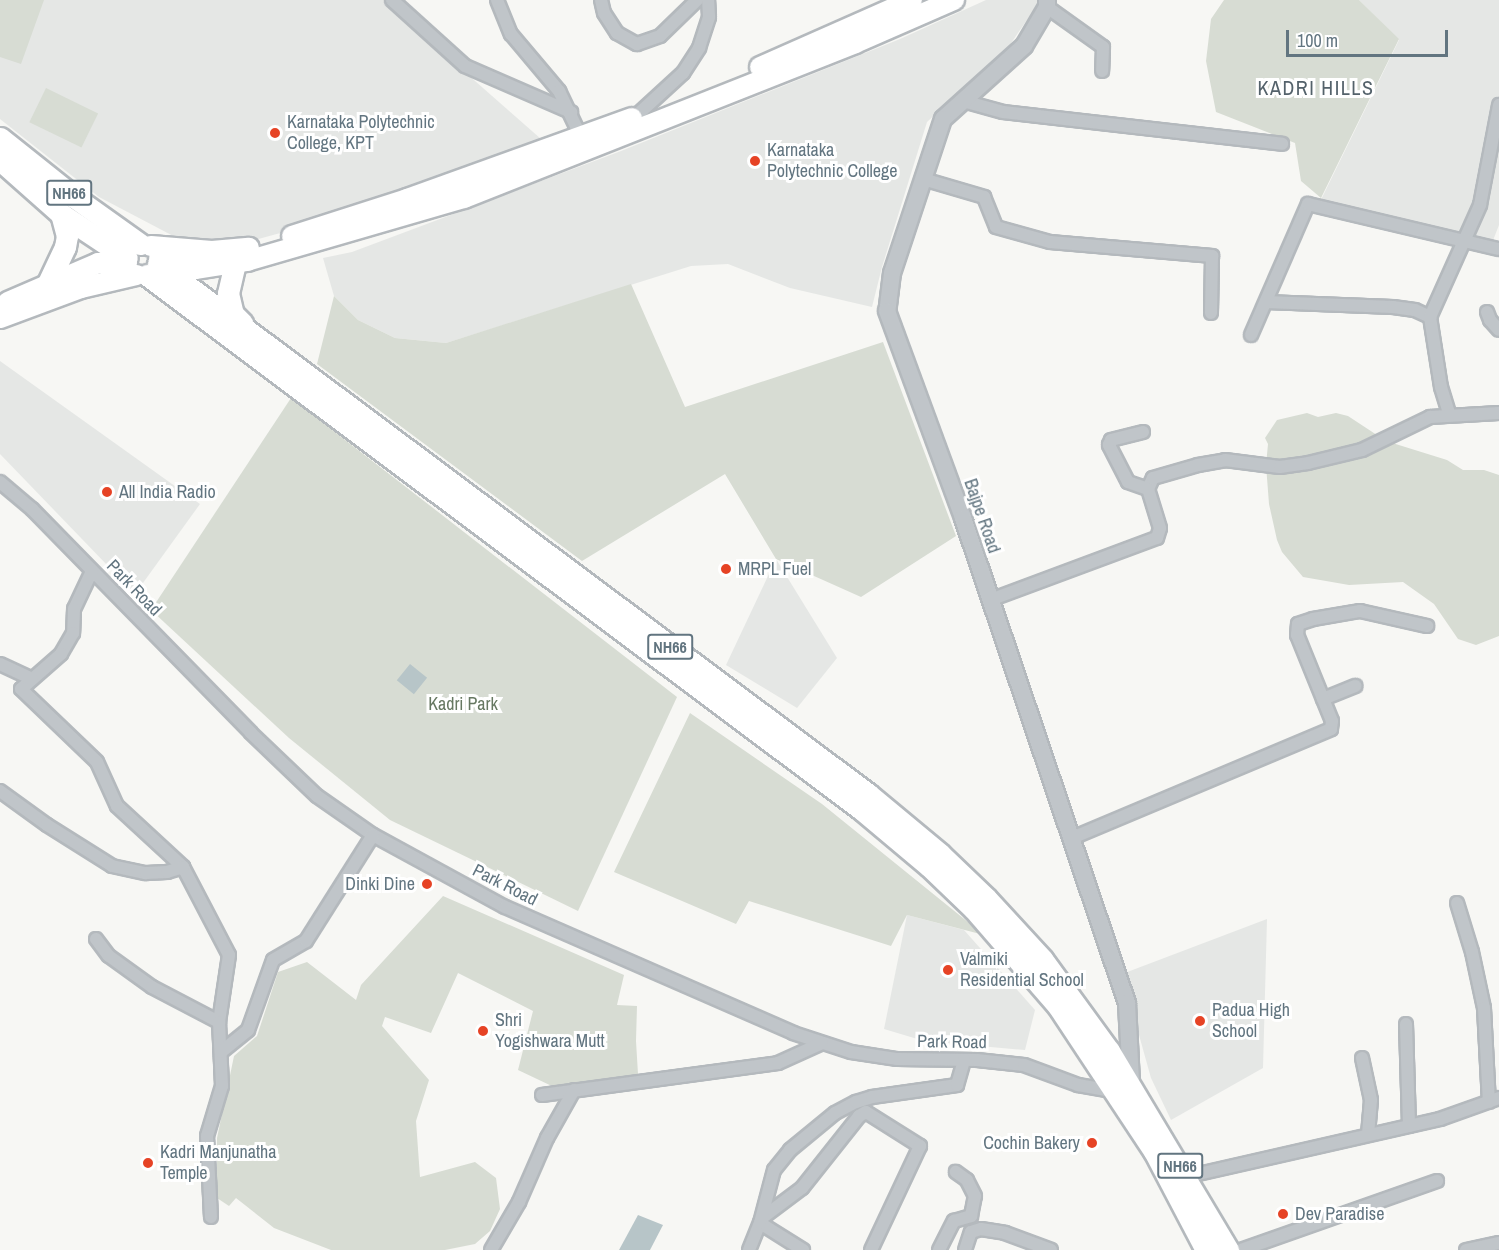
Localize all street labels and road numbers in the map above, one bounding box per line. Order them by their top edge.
road number: NH66 [45,180,93,206]
street label: Bajpe Road [959,476,1005,556]
street label: Park Road [102,555,166,621]
road number: NH66 [646,634,694,660]
street label: Park Road [469,860,541,910]
street label: Park Road [917,1031,987,1053]
road number: NH66 [1156,1153,1204,1179]

